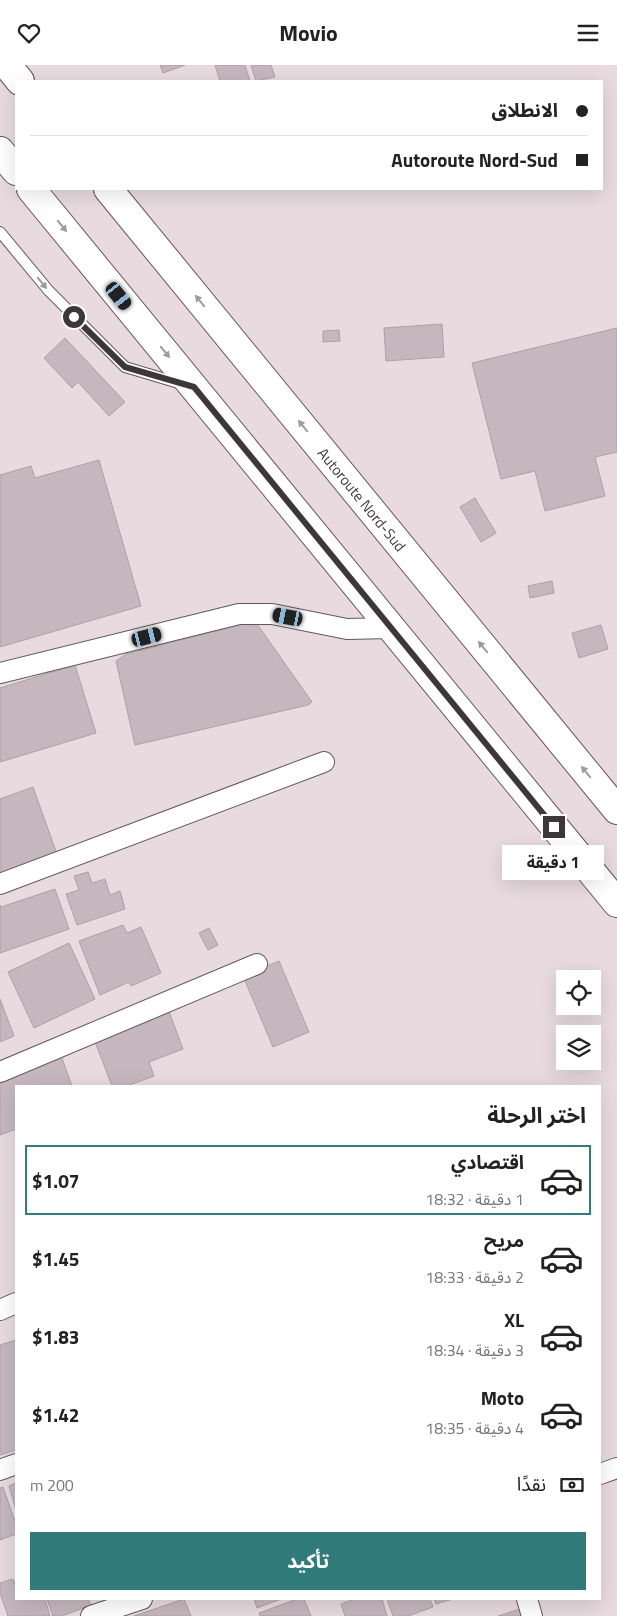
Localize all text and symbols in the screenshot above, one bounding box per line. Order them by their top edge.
text: Movio [279,16,338,50]
icon: heart [15,19,43,47]
icon: menu [574,19,602,47]
text: الانطلاق [492,95,558,124]
text: Autoroute Nord-Sud [391,145,558,174]
one-way arrow [57,220,68,233]
one-way arrow [36,277,47,289]
car [103,280,134,312]
one-way arrow [194,294,205,307]
route start [63,306,85,328]
one-way arrow [160,345,171,358]
one-way arrow [297,420,308,433]
street label: Autoroute Nord-Sud [313,442,412,556]
car [271,607,304,627]
car [130,626,163,648]
one-way arrow [478,641,489,654]
one-way arrow [581,766,592,779]
route end [543,816,565,838]
callout: 1 دقيقة [503,845,605,879]
text: 1 دقيقة [527,850,579,874]
map controls [556,970,601,1070]
button: locate [556,970,601,1015]
button: layers [556,1025,601,1070]
text: اختر الرحلة [487,1098,586,1132]
text: اقتصادي [451,1147,524,1176]
icon: car [539,1158,584,1203]
text: $1.07 [32,1166,79,1195]
text: 1 دقيقة · 18:32 [425,1187,524,1211]
text: مريح [484,1225,524,1254]
icon: car [539,1236,584,1281]
text: $1.45 [32,1244,79,1273]
text: 2 دقيقة · 18:33 [425,1265,524,1289]
text: XL [504,1305,524,1334]
icon: car [539,1314,584,1359]
text: $1.83 [32,1322,79,1351]
text: 3 دقيقة · 18:34 [425,1338,524,1362]
text: Moto [481,1383,524,1412]
icon: car [539,1392,584,1437]
text: $1.42 [32,1400,79,1429]
text: 4 دقيقة · 18:35 [425,1416,524,1440]
text: نقدًا [517,1469,546,1498]
icon: cash [558,1471,586,1499]
text: 200 m [30,1473,74,1497]
button: تأكيد [30,1532,586,1590]

